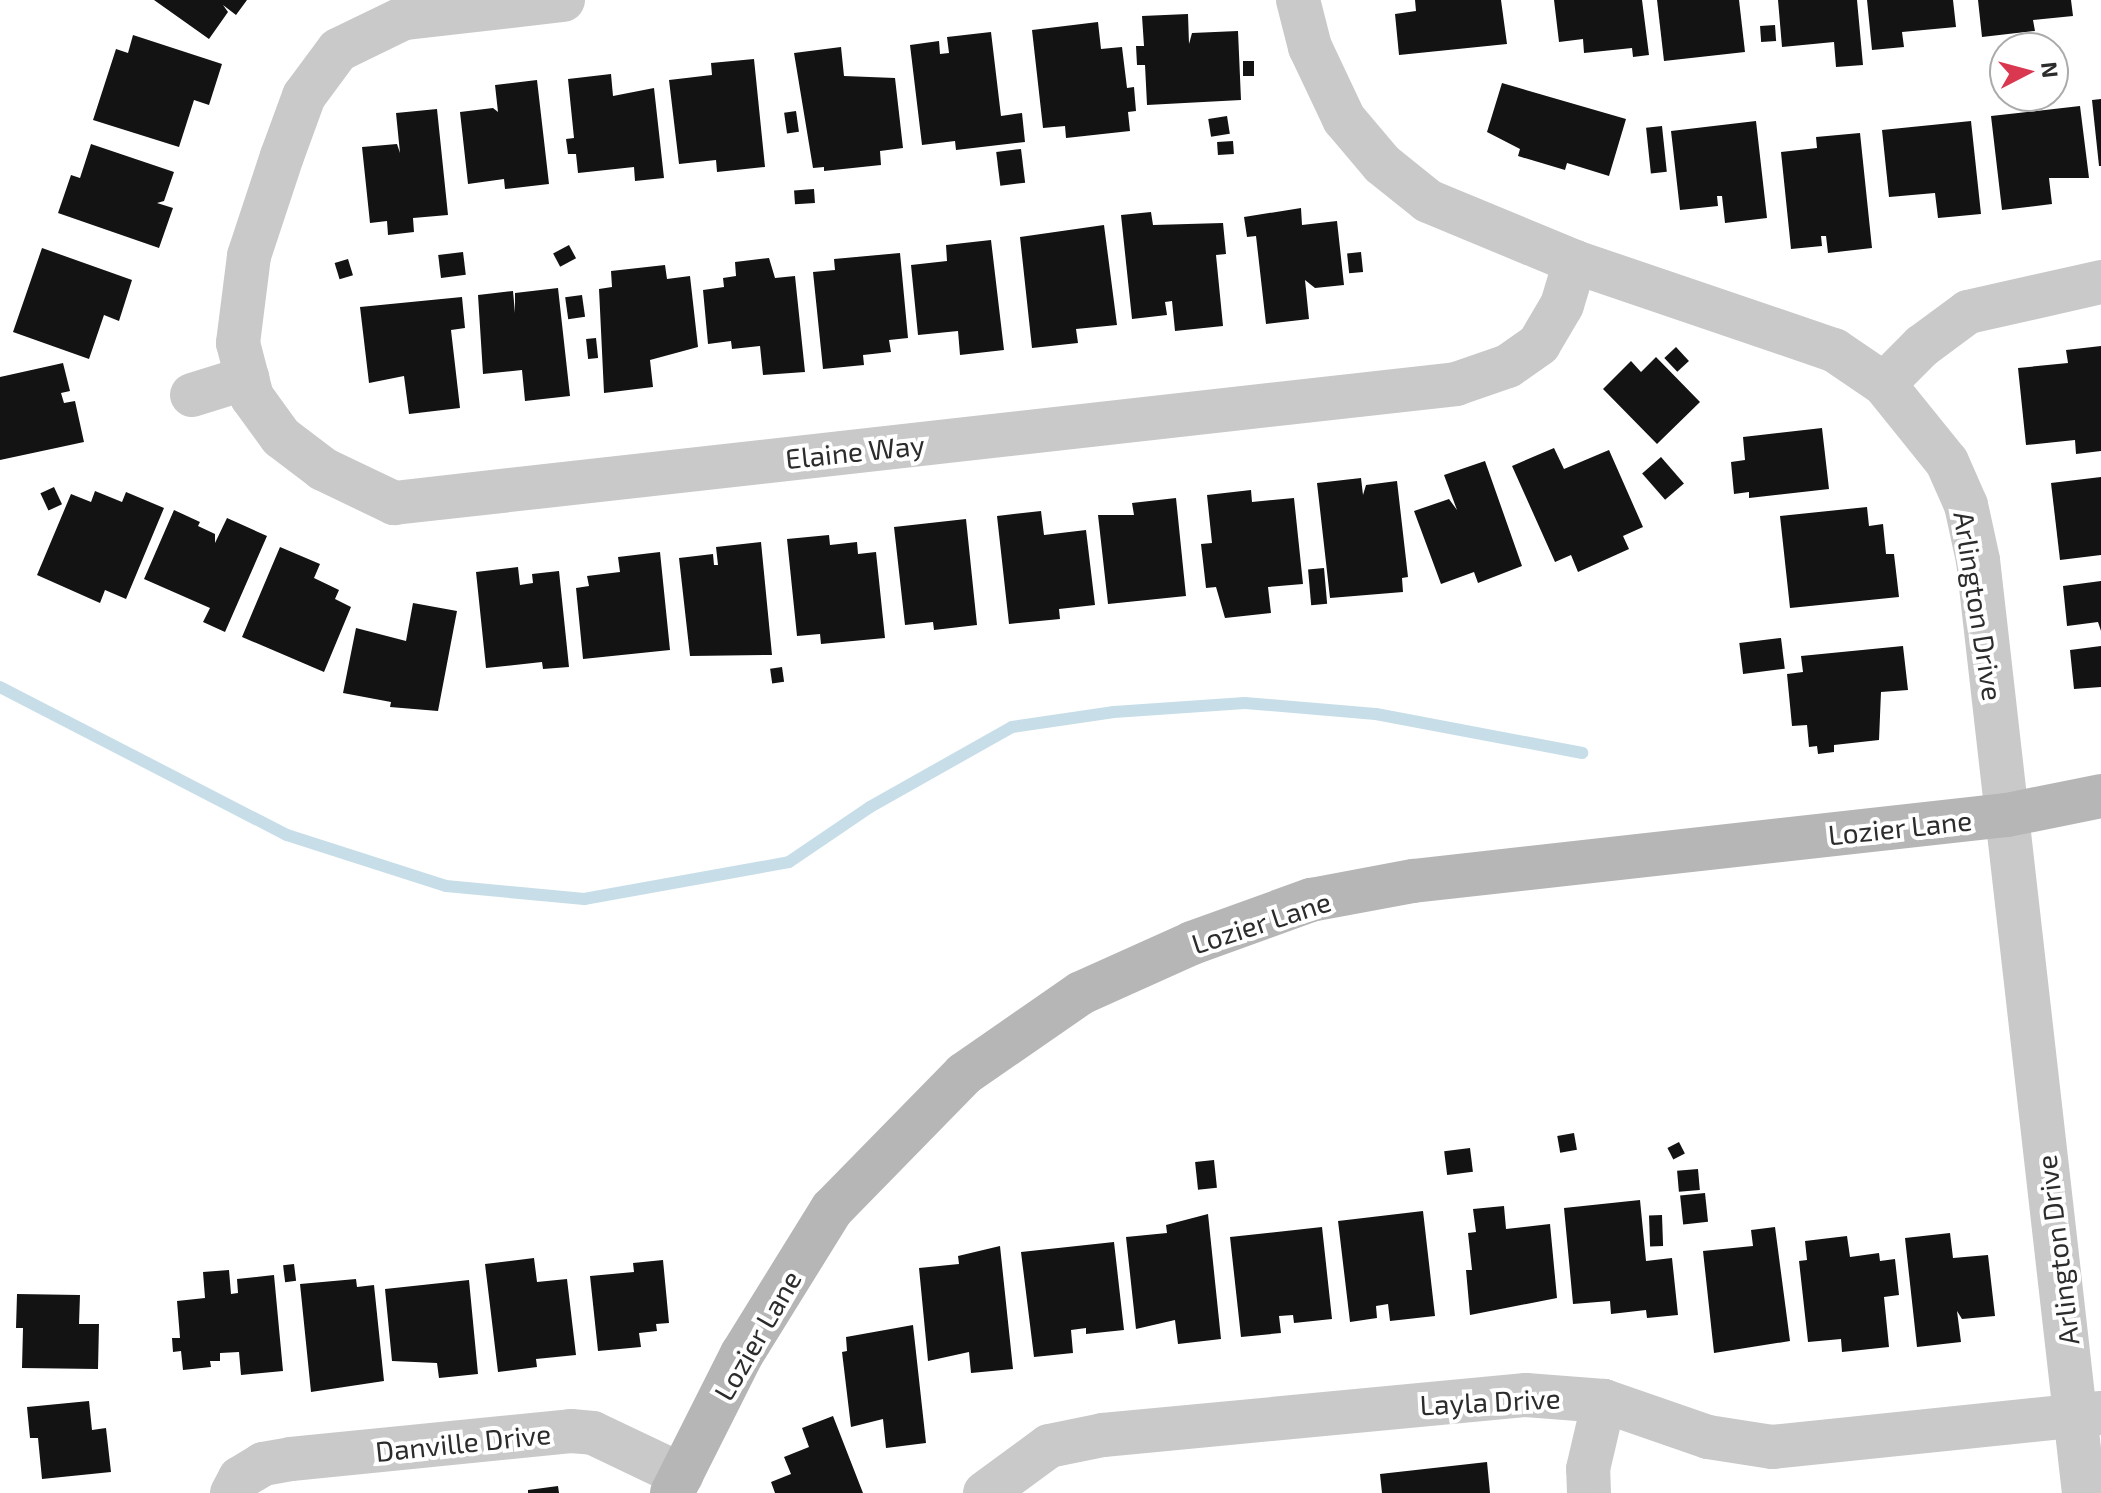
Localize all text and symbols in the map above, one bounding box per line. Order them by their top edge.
north arrow [1989,32,2069,112]
text: N [2037,60,2065,79]
street label: Elaine Way [784,427,926,475]
street label: Arlington Drive [1947,509,2011,703]
street label: Lozier Lane [1826,803,1974,851]
street label: Lozier Lane [1187,884,1335,960]
street label: Arlington Drive [2029,1153,2085,1347]
street label: Lozier Lane [706,1264,808,1406]
street label: Layla Drive [1419,1381,1561,1421]
street label: Danville Drive [374,1416,552,1468]

